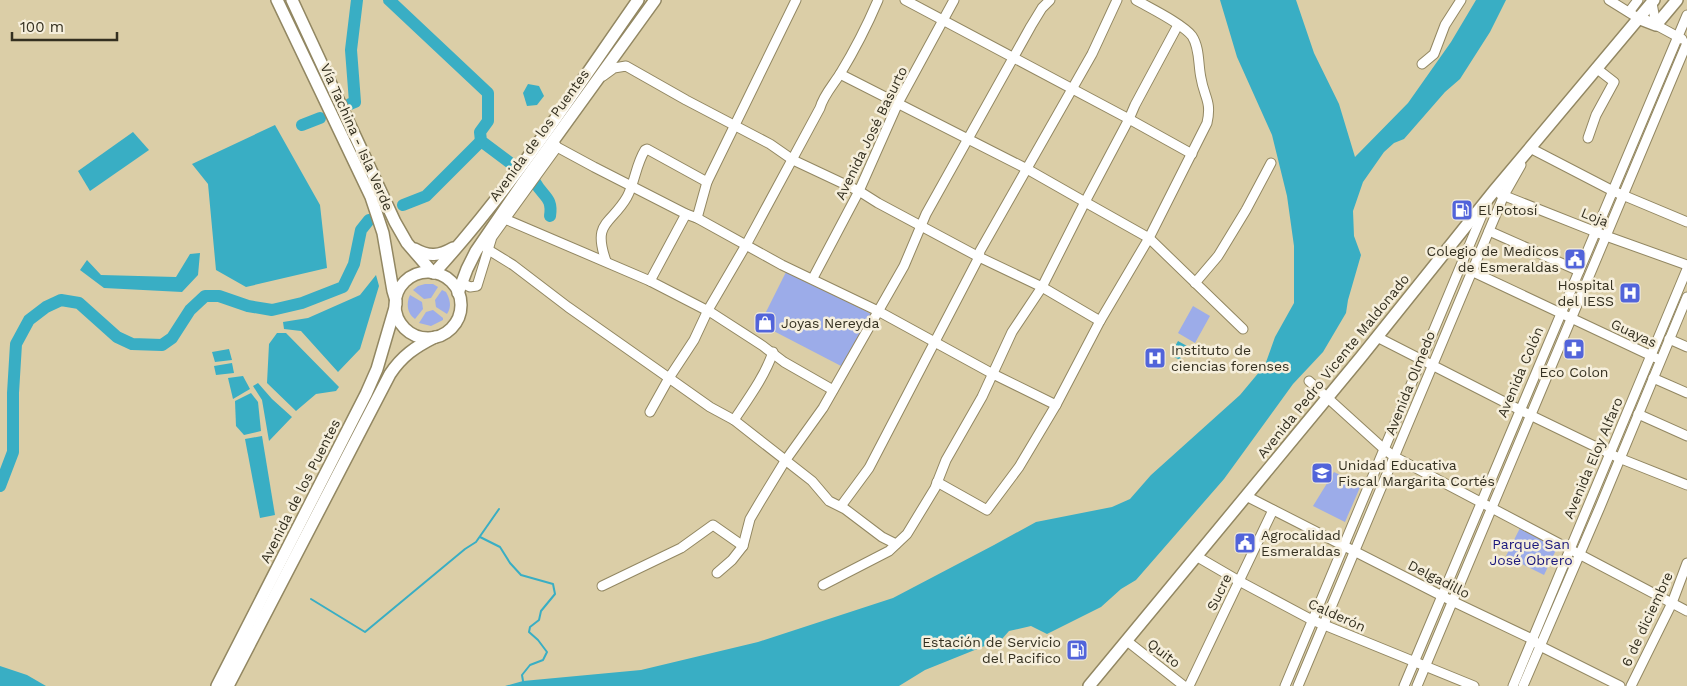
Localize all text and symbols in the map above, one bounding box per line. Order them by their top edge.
scale bar [12,10,118,42]
text: 100 m [20,18,64,36]
street label: Vía Tachina - Isla Verde [317,61,397,213]
street label: Avenida José Basurto [832,64,910,202]
street label: Avenida de los Puentes [486,66,592,204]
fuel station icon: El Potosí [1450,198,1474,222]
place label: El Potosí [1478,202,1538,218]
street label: Loja [1579,204,1611,230]
place label: Colegio de Medicos de Esmeraldas [1427,243,1559,275]
public building icon: Colegio de Medicos de Esmeraldas [1563,247,1587,271]
street label: Avenida Pedro Vicente Maldonado [1254,271,1412,461]
place label: Hospital del IESS [1557,277,1615,309]
hospital icon: Hospital del IESS [1618,281,1642,305]
shop icon: Joyas Nereyda [753,311,777,335]
place label: Joyas Nereyda [781,315,880,331]
street label: Guayas [1609,315,1659,351]
street label: Avenida Colón [1494,324,1546,420]
street label: Avenida Olmedo [1382,329,1438,437]
pharmacy icon: Eco Colon [1562,337,1586,361]
place label: Instituto de ciencias forenses [1171,342,1289,374]
hospital icon: Instituto de ciencias forenses [1143,346,1167,370]
place label: Eco Colon [1539,364,1609,380]
street label: Avenida Eloy Alfaro [1560,395,1626,521]
street label: Avenida de los Puentes [257,416,343,566]
place label: Unidad Educativa Fiscal Margarita Cortés [1338,457,1495,489]
school or university icon: Unidad Educativa Fiscal Margarita Cortés [1310,461,1334,485]
place label: Agrocalidad Esmeraldas [1261,527,1341,559]
public building icon: Agrocalidad Esmeraldas [1233,531,1257,555]
park label: Parque San José Obrero [1489,536,1573,568]
street label: Delgadillo [1405,557,1473,601]
street label: 6 de diciembre [1618,569,1676,669]
street label: Sucre [1203,571,1235,613]
street label: Calderón [1306,595,1368,635]
place label: Estación de Servicio del Pacifico [922,634,1061,666]
street label: Quito [1144,635,1184,671]
fuel station icon: Estación de Servicio del Pacifico [1065,638,1089,662]

